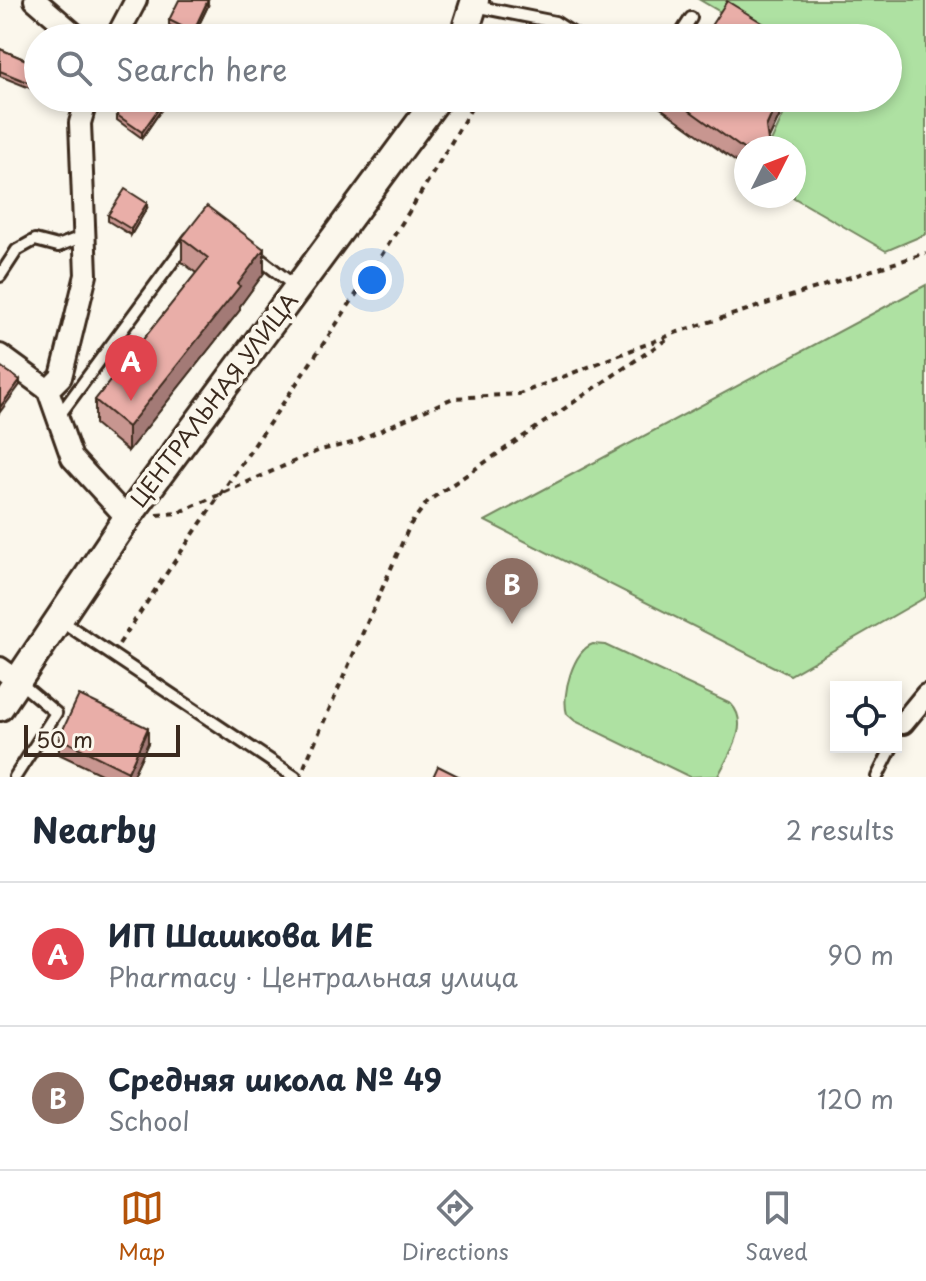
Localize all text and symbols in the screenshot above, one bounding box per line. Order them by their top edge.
search box [24,24,902,112]
icon: search [52,46,96,90]
text: Search here [116,46,288,91]
north arrow [734,136,806,208]
your location [352,260,392,300]
street label: ЦЕНТРАЛЬНАЯ УЛИЦА [121,285,305,513]
pin: A [105,335,157,401]
pin: B [486,558,538,624]
map controls [830,681,902,753]
button: locate [830,681,902,753]
scale bar [24,721,180,757]
text: 50 m [36,722,93,755]
text: Nearby [32,803,157,855]
text: 2 results [786,810,894,849]
text: ИП Шашкова ИЕ [108,912,374,957]
text: A [48,935,68,974]
text: 90 m [827,935,894,974]
text: Pharmacy · Центральная улица [108,957,518,996]
text: Средняя школа № 49 [108,1056,442,1101]
text: B [49,1079,67,1118]
text: 120 m [817,1079,894,1118]
text: School [108,1101,190,1140]
tab: Map [118,1186,165,1267]
tab: Directions [402,1186,509,1267]
tab: Saved [745,1186,808,1267]

